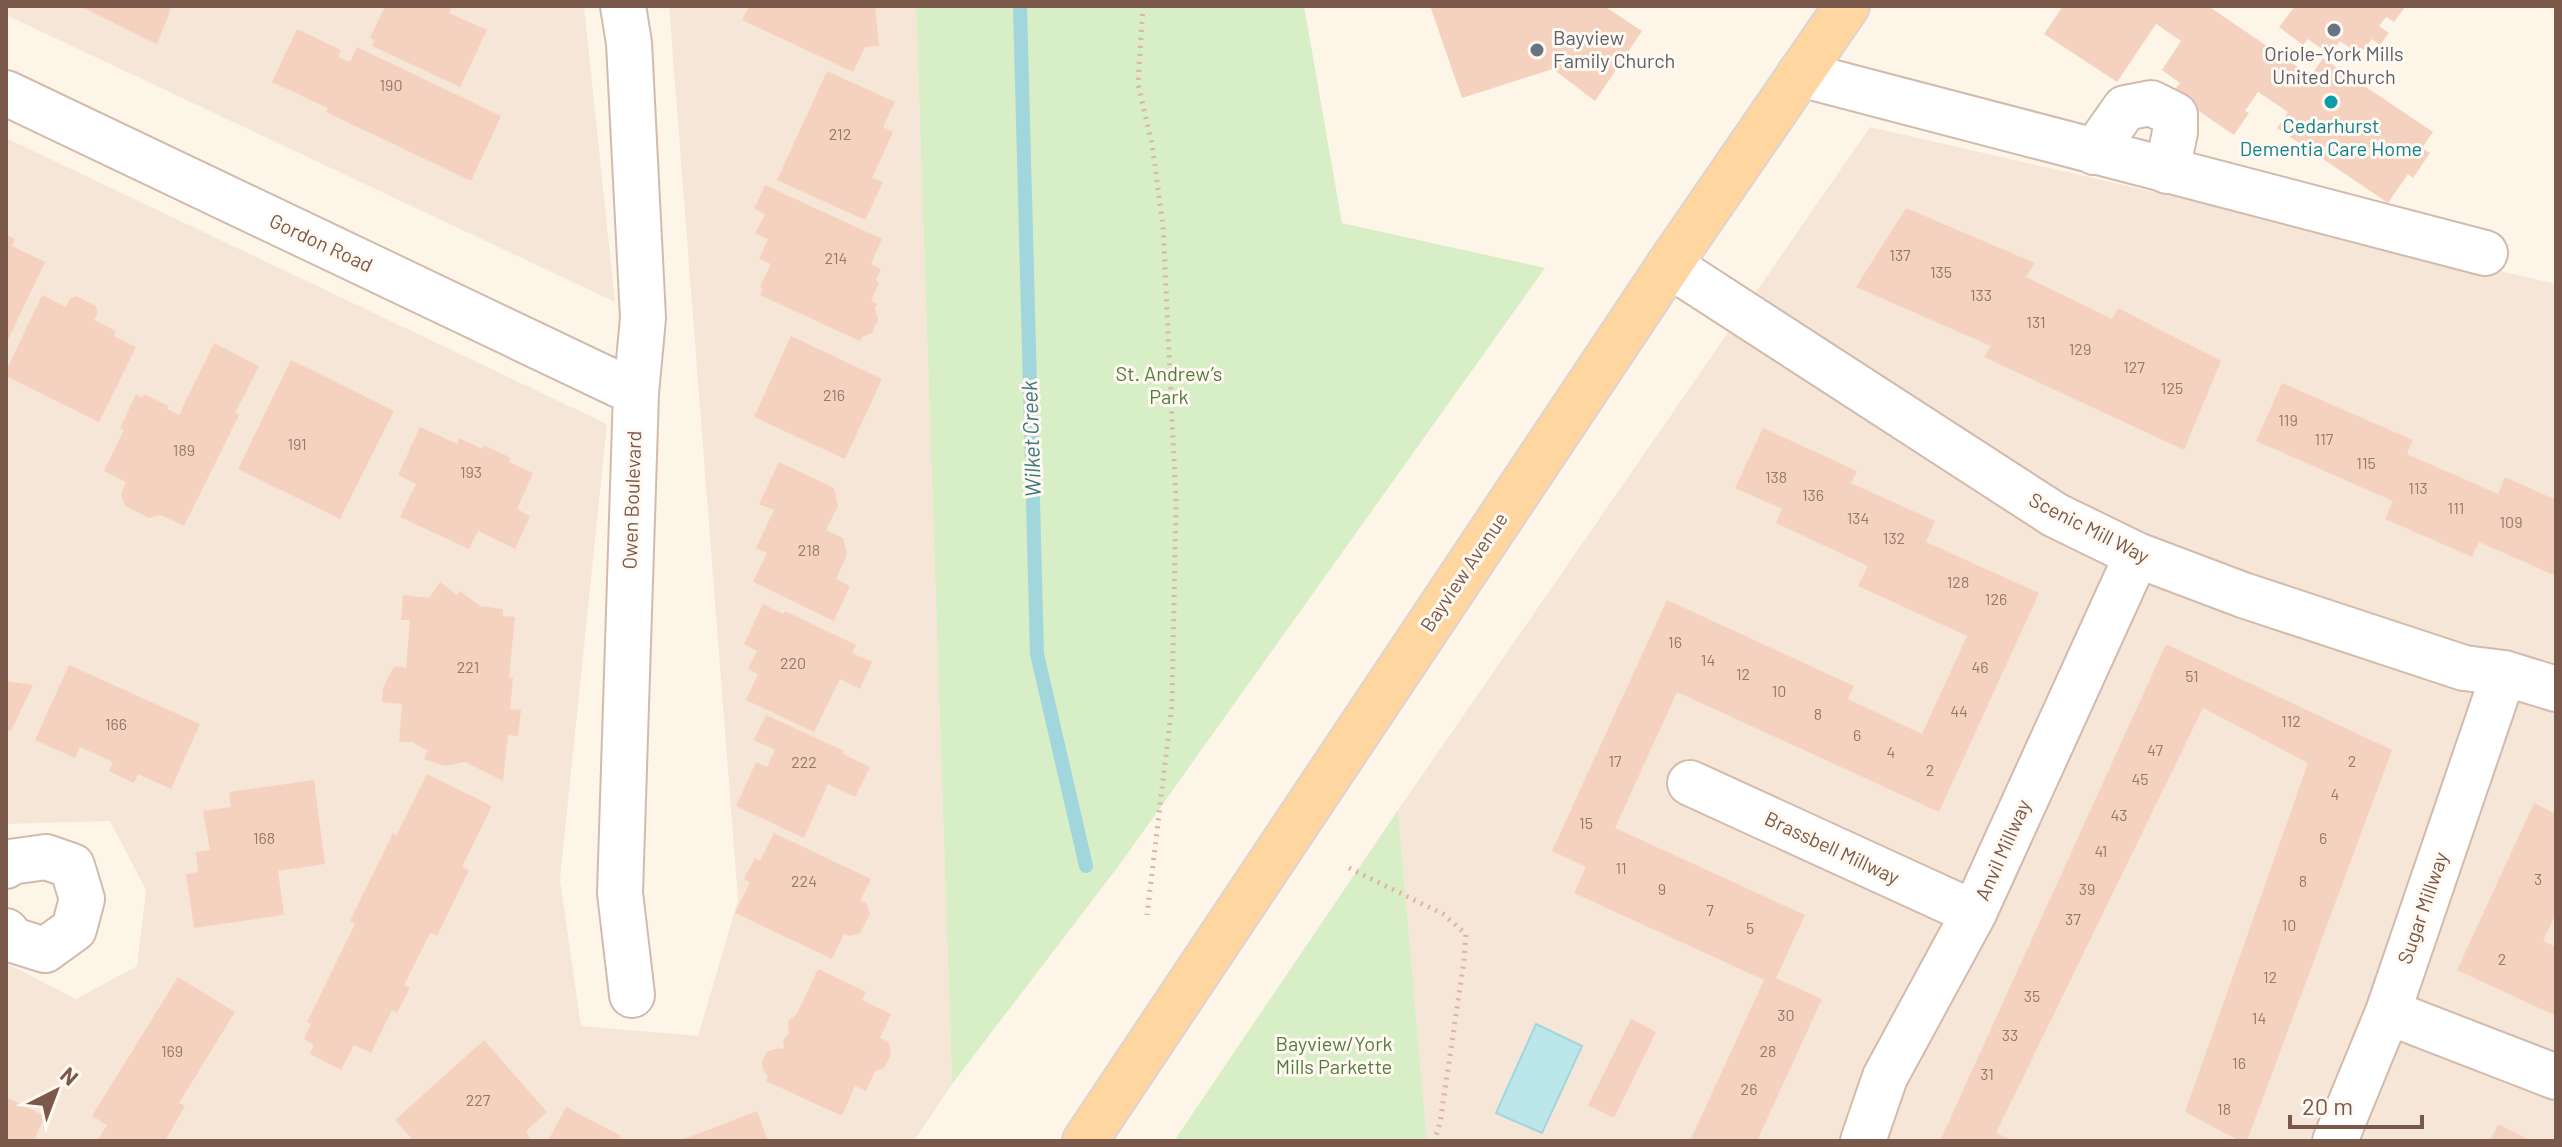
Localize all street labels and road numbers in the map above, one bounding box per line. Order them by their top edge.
street label: Gordon Road [266,208,377,276]
street label: Owen Boulevard [617,430,645,570]
street label: Scenic Mill Way [2025,487,2153,568]
street label: Bayview Avenue [1414,507,1512,636]
street label: Anvil Millway [1969,795,2035,904]
street label: Brassbell Millway [1761,805,1904,889]
street label: Sugar Millway [2392,849,2452,967]

